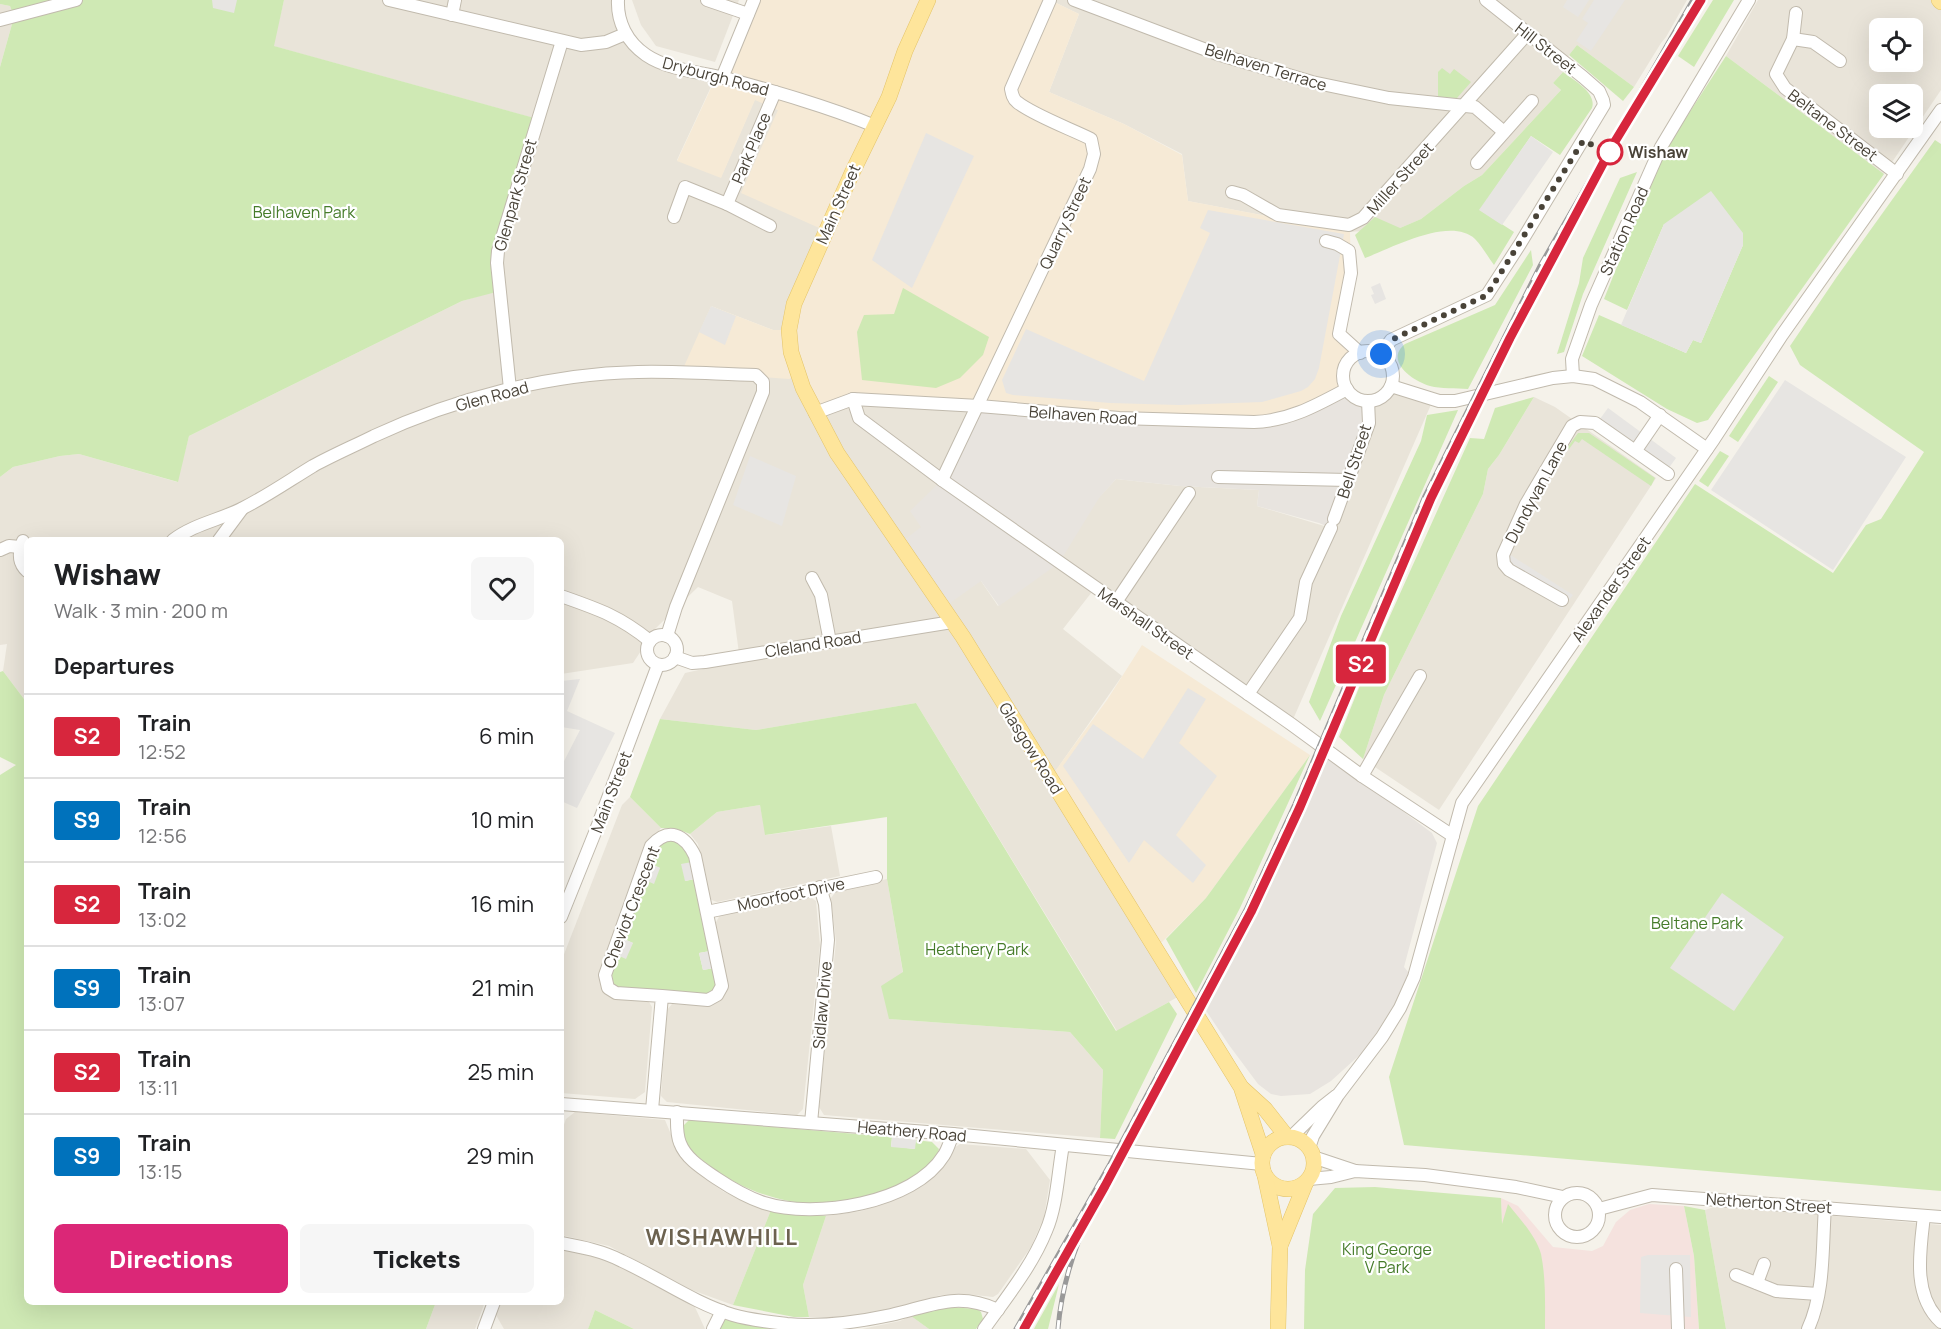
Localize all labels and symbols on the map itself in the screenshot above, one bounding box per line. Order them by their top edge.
street label: Hill Street [1511,17,1581,79]
street label: Belhaven Terrace [1202,38,1330,96]
street label: Dryburgh Road [660,51,772,101]
street label: Beltane Street [1784,84,1882,166]
street label: Park Place [726,109,776,187]
street label: Glenpark Street [488,136,542,254]
street label: Miller Street [1362,137,1438,219]
marker: Wishaw [1597,139,1623,165]
place label: Wishaw [1628,141,1688,163]
street label: Main Street [811,160,865,248]
street label: Quarry Street [1034,173,1096,273]
street label: Station Road [1595,183,1653,279]
park label: Belhaven Park [253,201,356,223]
your location [1366,339,1396,369]
street label: Glen Road [453,376,531,416]
street label: Belhaven Road [1028,400,1138,430]
street label: Bell Street [1332,421,1376,501]
street label: Dundyvan Lane [1500,437,1572,547]
street label: Alexander Street [1566,532,1656,646]
street label: Marshall Street [1094,582,1198,664]
street label: Cleland Road [763,626,863,662]
line badge: S2 [1334,644,1388,684]
street label: Glasgow Road [994,698,1068,798]
street label: Main Street [585,748,637,836]
street label: Cheviot Crescent [598,843,664,971]
street label: Moorfoot Drive [735,872,847,916]
park label: Beltane Park [1651,912,1744,934]
park label: Heathery Park [925,938,1030,960]
street label: Sidlaw Drive [807,960,837,1050]
street label: Heathery Road [856,1115,968,1147]
street label: Netherton Street [1705,1188,1833,1218]
district label: WISHAWHILL [645,1222,799,1252]
park label: King George V Park [1342,1238,1432,1278]

